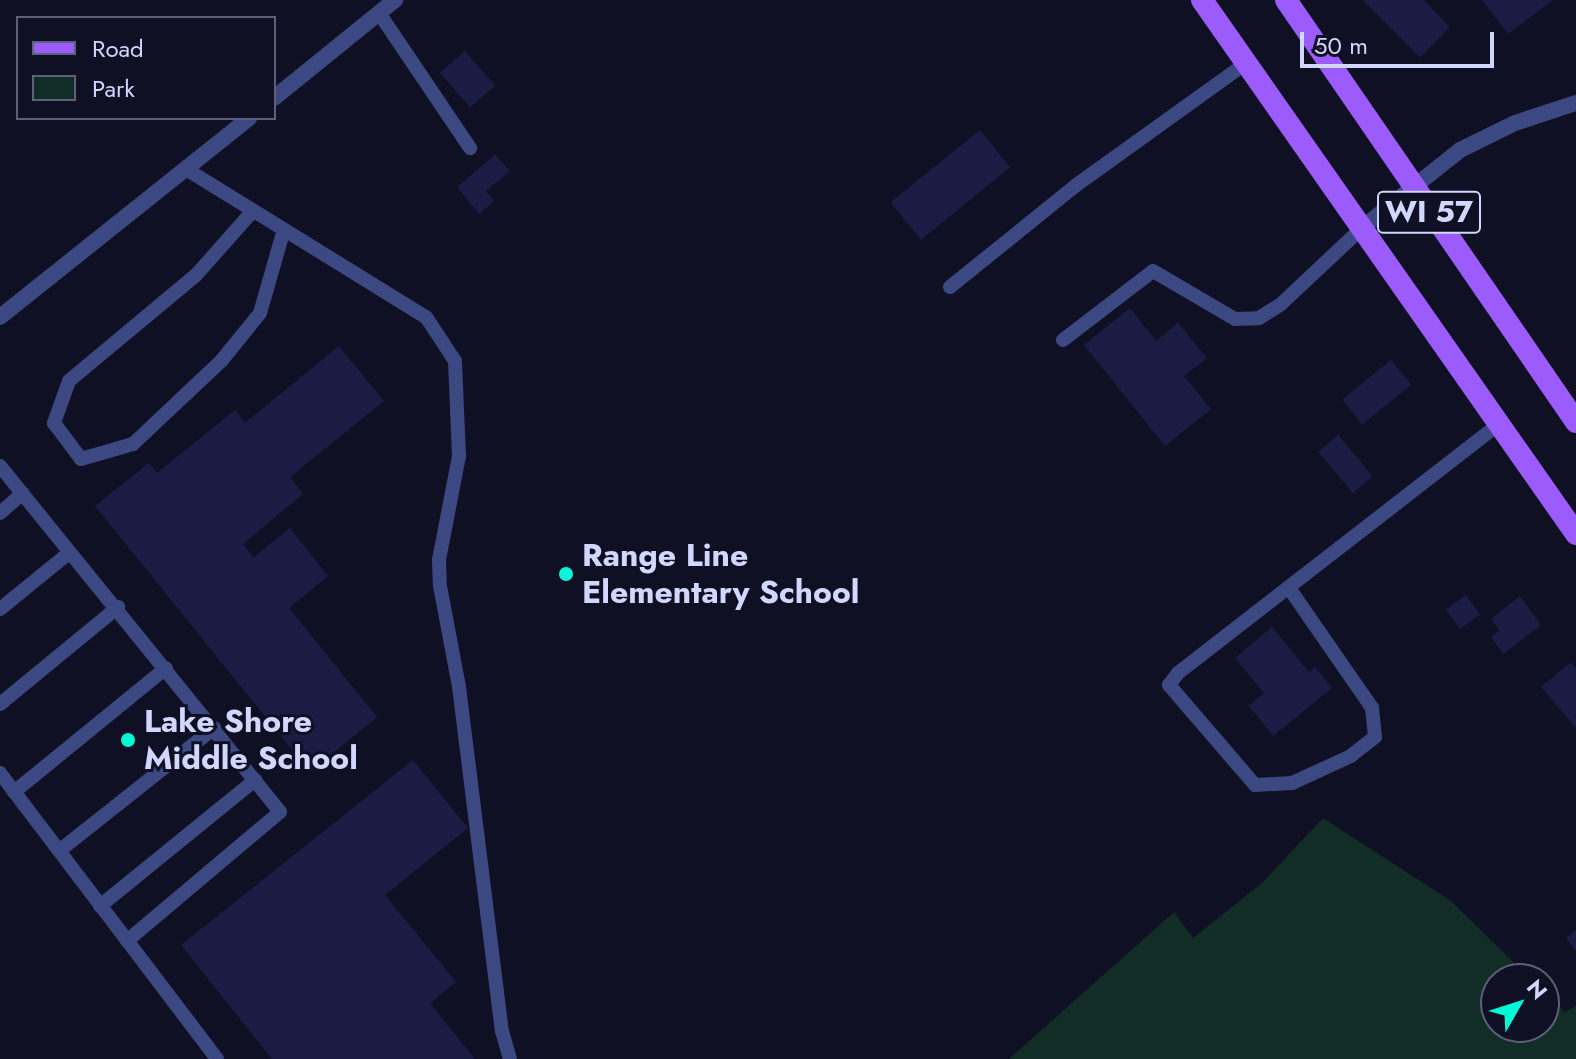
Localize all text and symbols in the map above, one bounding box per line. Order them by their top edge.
legend [16,16,276,120]
scale bar [1304,16,1498,66]
text: 50 m [1314,28,1368,63]
text: Road [92,31,144,66]
text: Park [92,71,135,106]
road number: WI 57 [1377,186,1481,238]
place label: Range Line Elementary School [582,537,859,612]
marker: Range Line Elementary School [557,565,575,583]
place label: Lake Shore Middle School [144,703,358,778]
marker: Lake Shore Middle School [119,731,137,749]
north arrow [1480,963,1560,1043]
text: N [1519,972,1555,1006]

